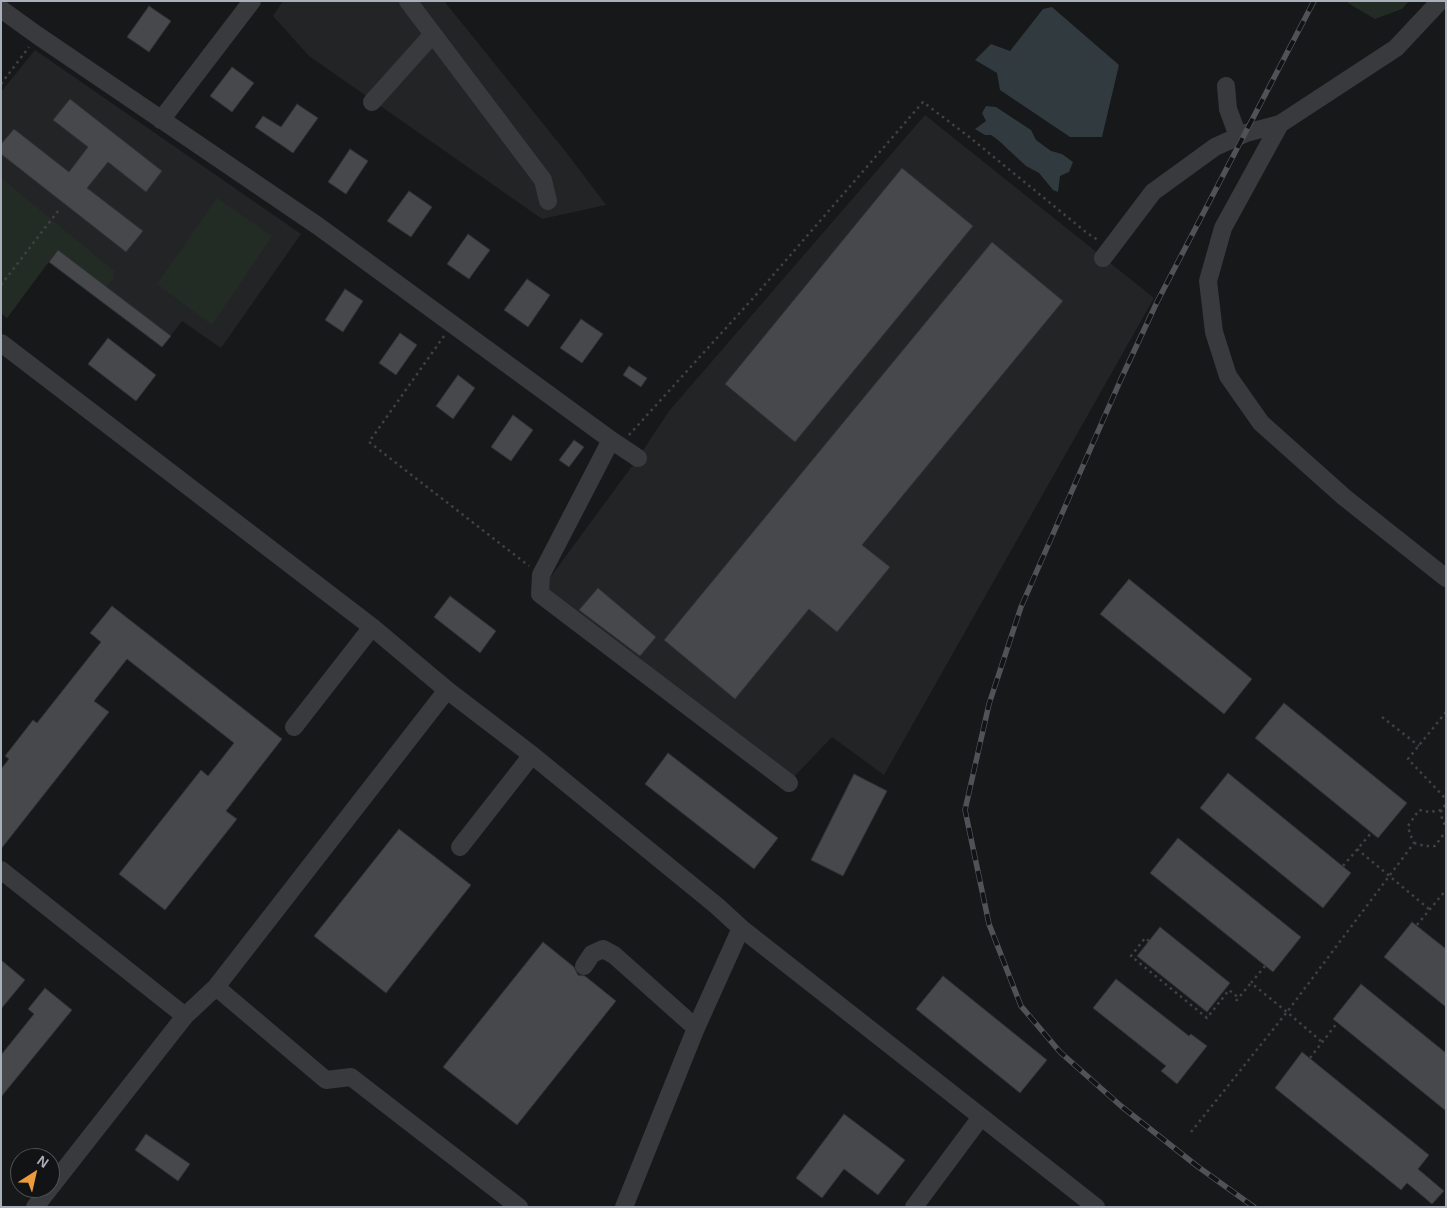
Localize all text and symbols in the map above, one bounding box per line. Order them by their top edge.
north arrow [10,1148,60,1198]
text: N [34,1152,52,1171]

